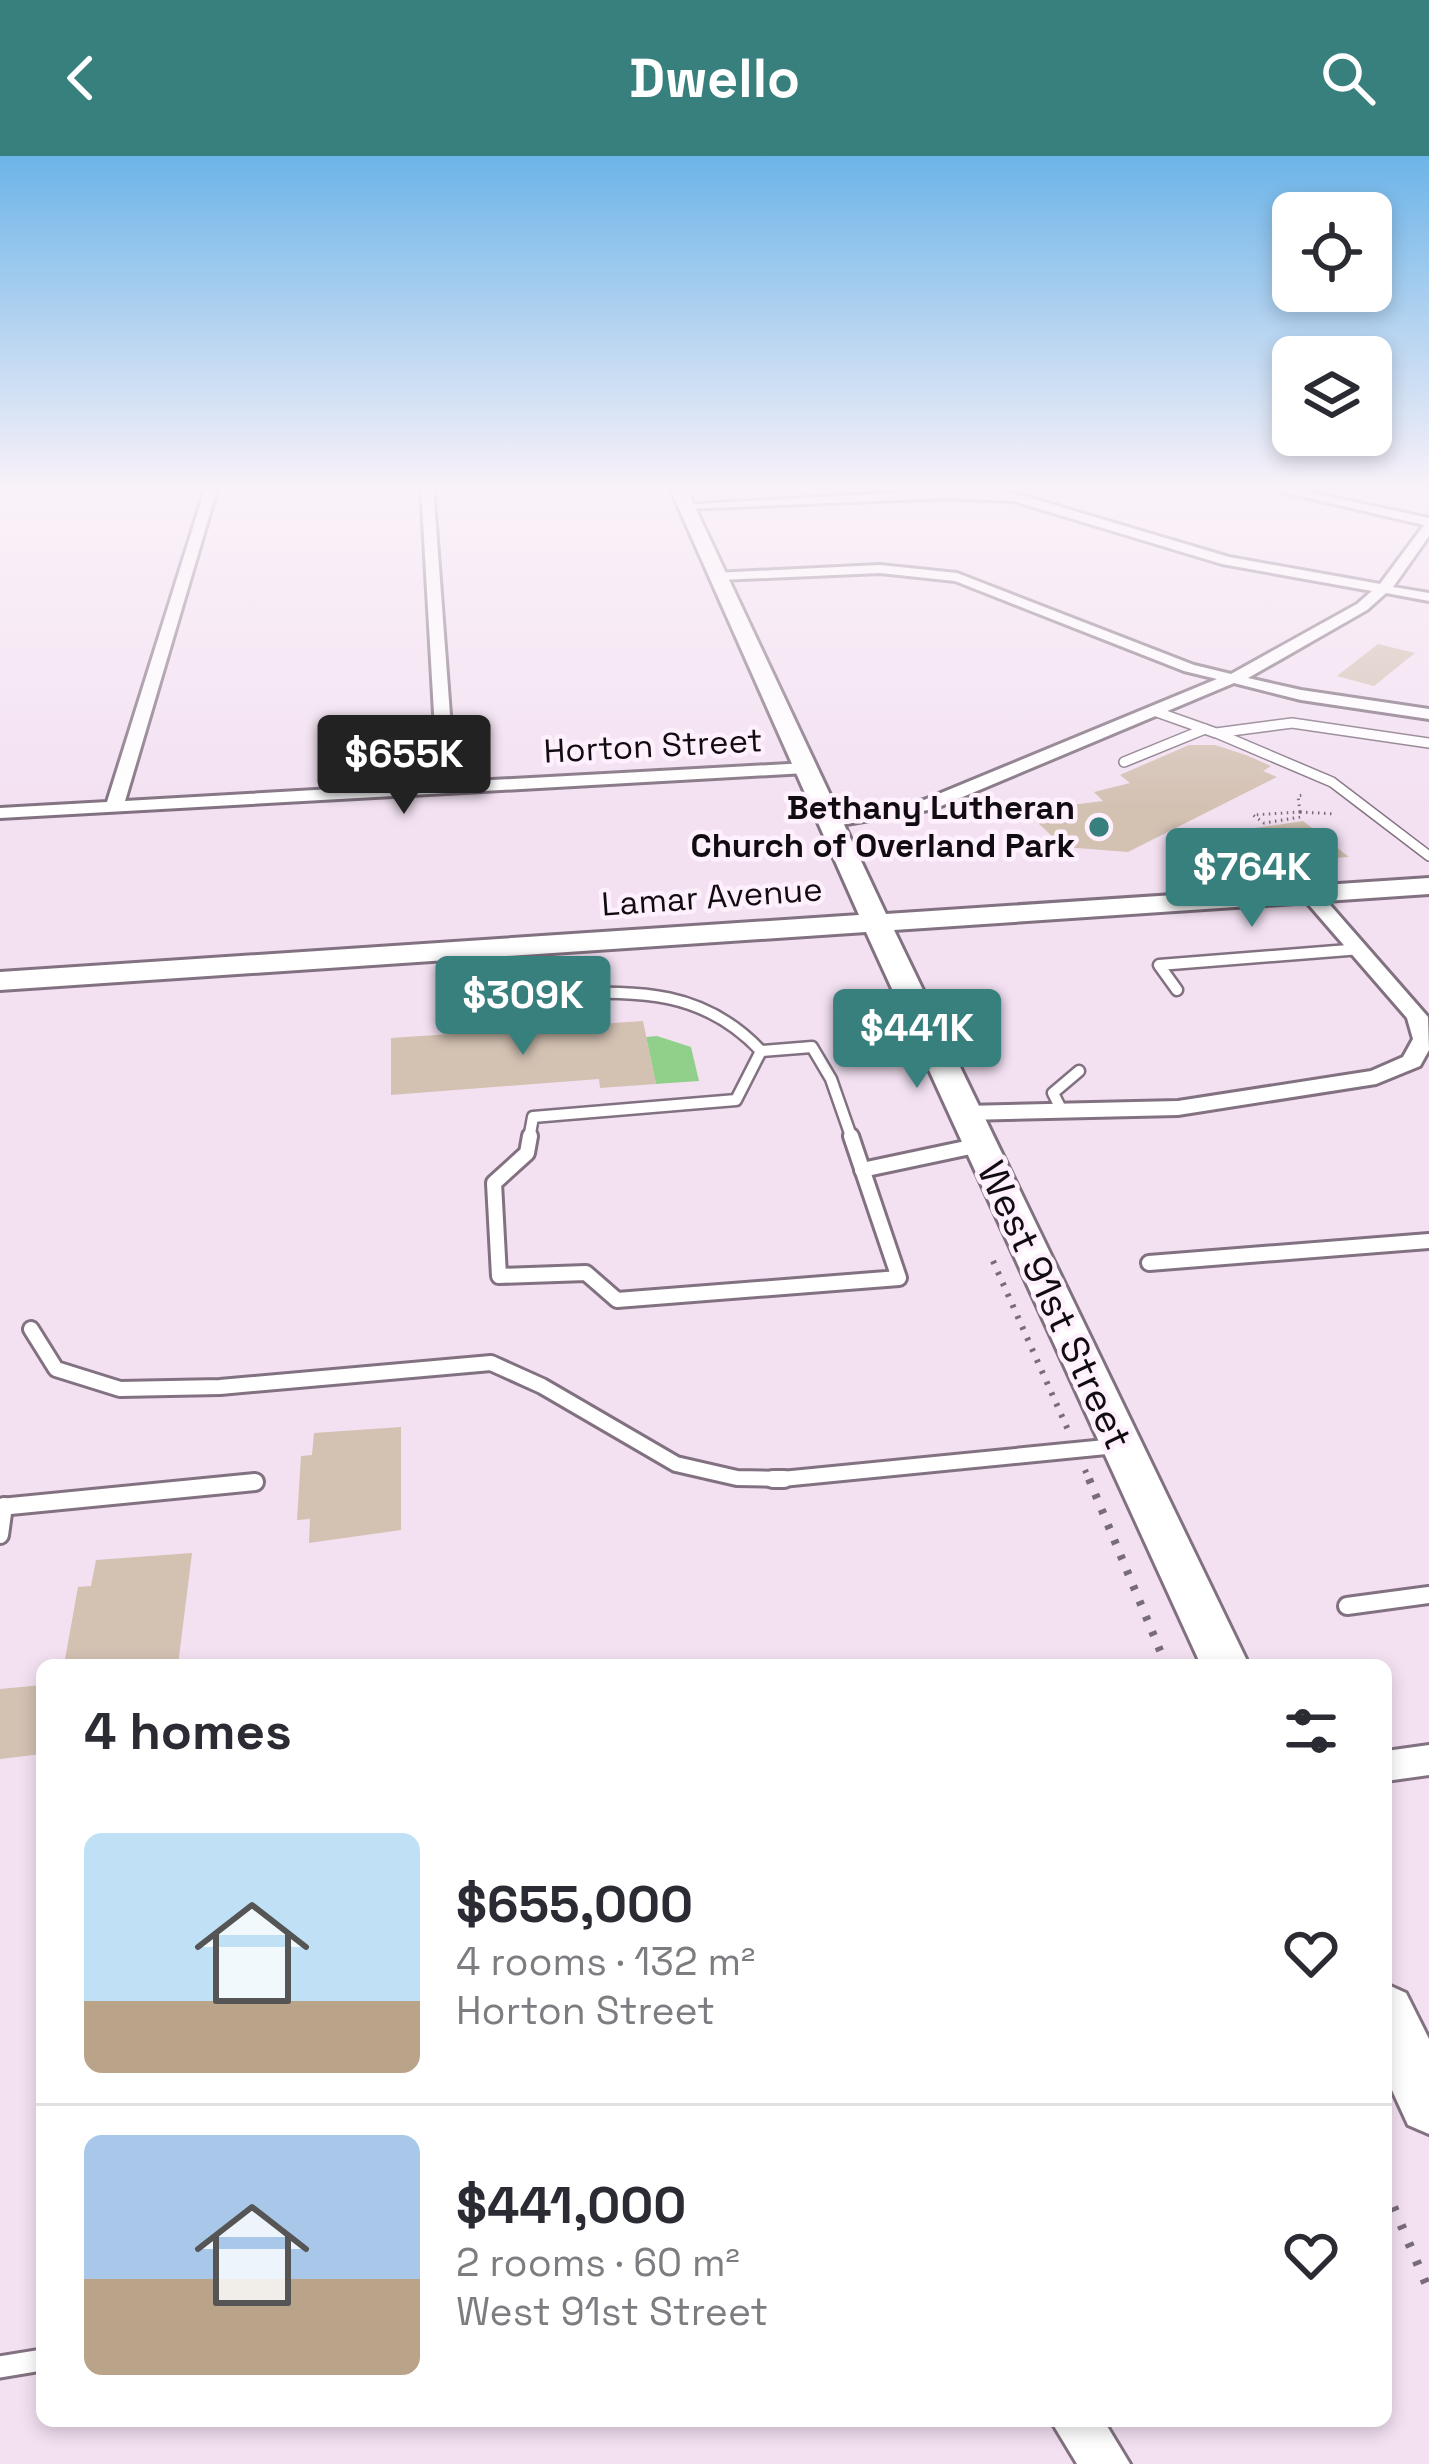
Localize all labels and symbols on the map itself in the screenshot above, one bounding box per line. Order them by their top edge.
pin: $655K [320,715,488,817]
street label: Horton Street [543,719,763,773]
place label: Bethany Lutheran Church of Overland Park [690,787,1075,867]
marker: Bethany Lutheran Church of Overland Park [1086,814,1112,840]
pin: $764K [1168,828,1336,930]
street label: Lamar Avenue [600,868,824,926]
pin: $309K [439,956,607,1058]
pin: $441K [833,989,1001,1091]
street label: West 91st Street [967,1153,1143,1457]

